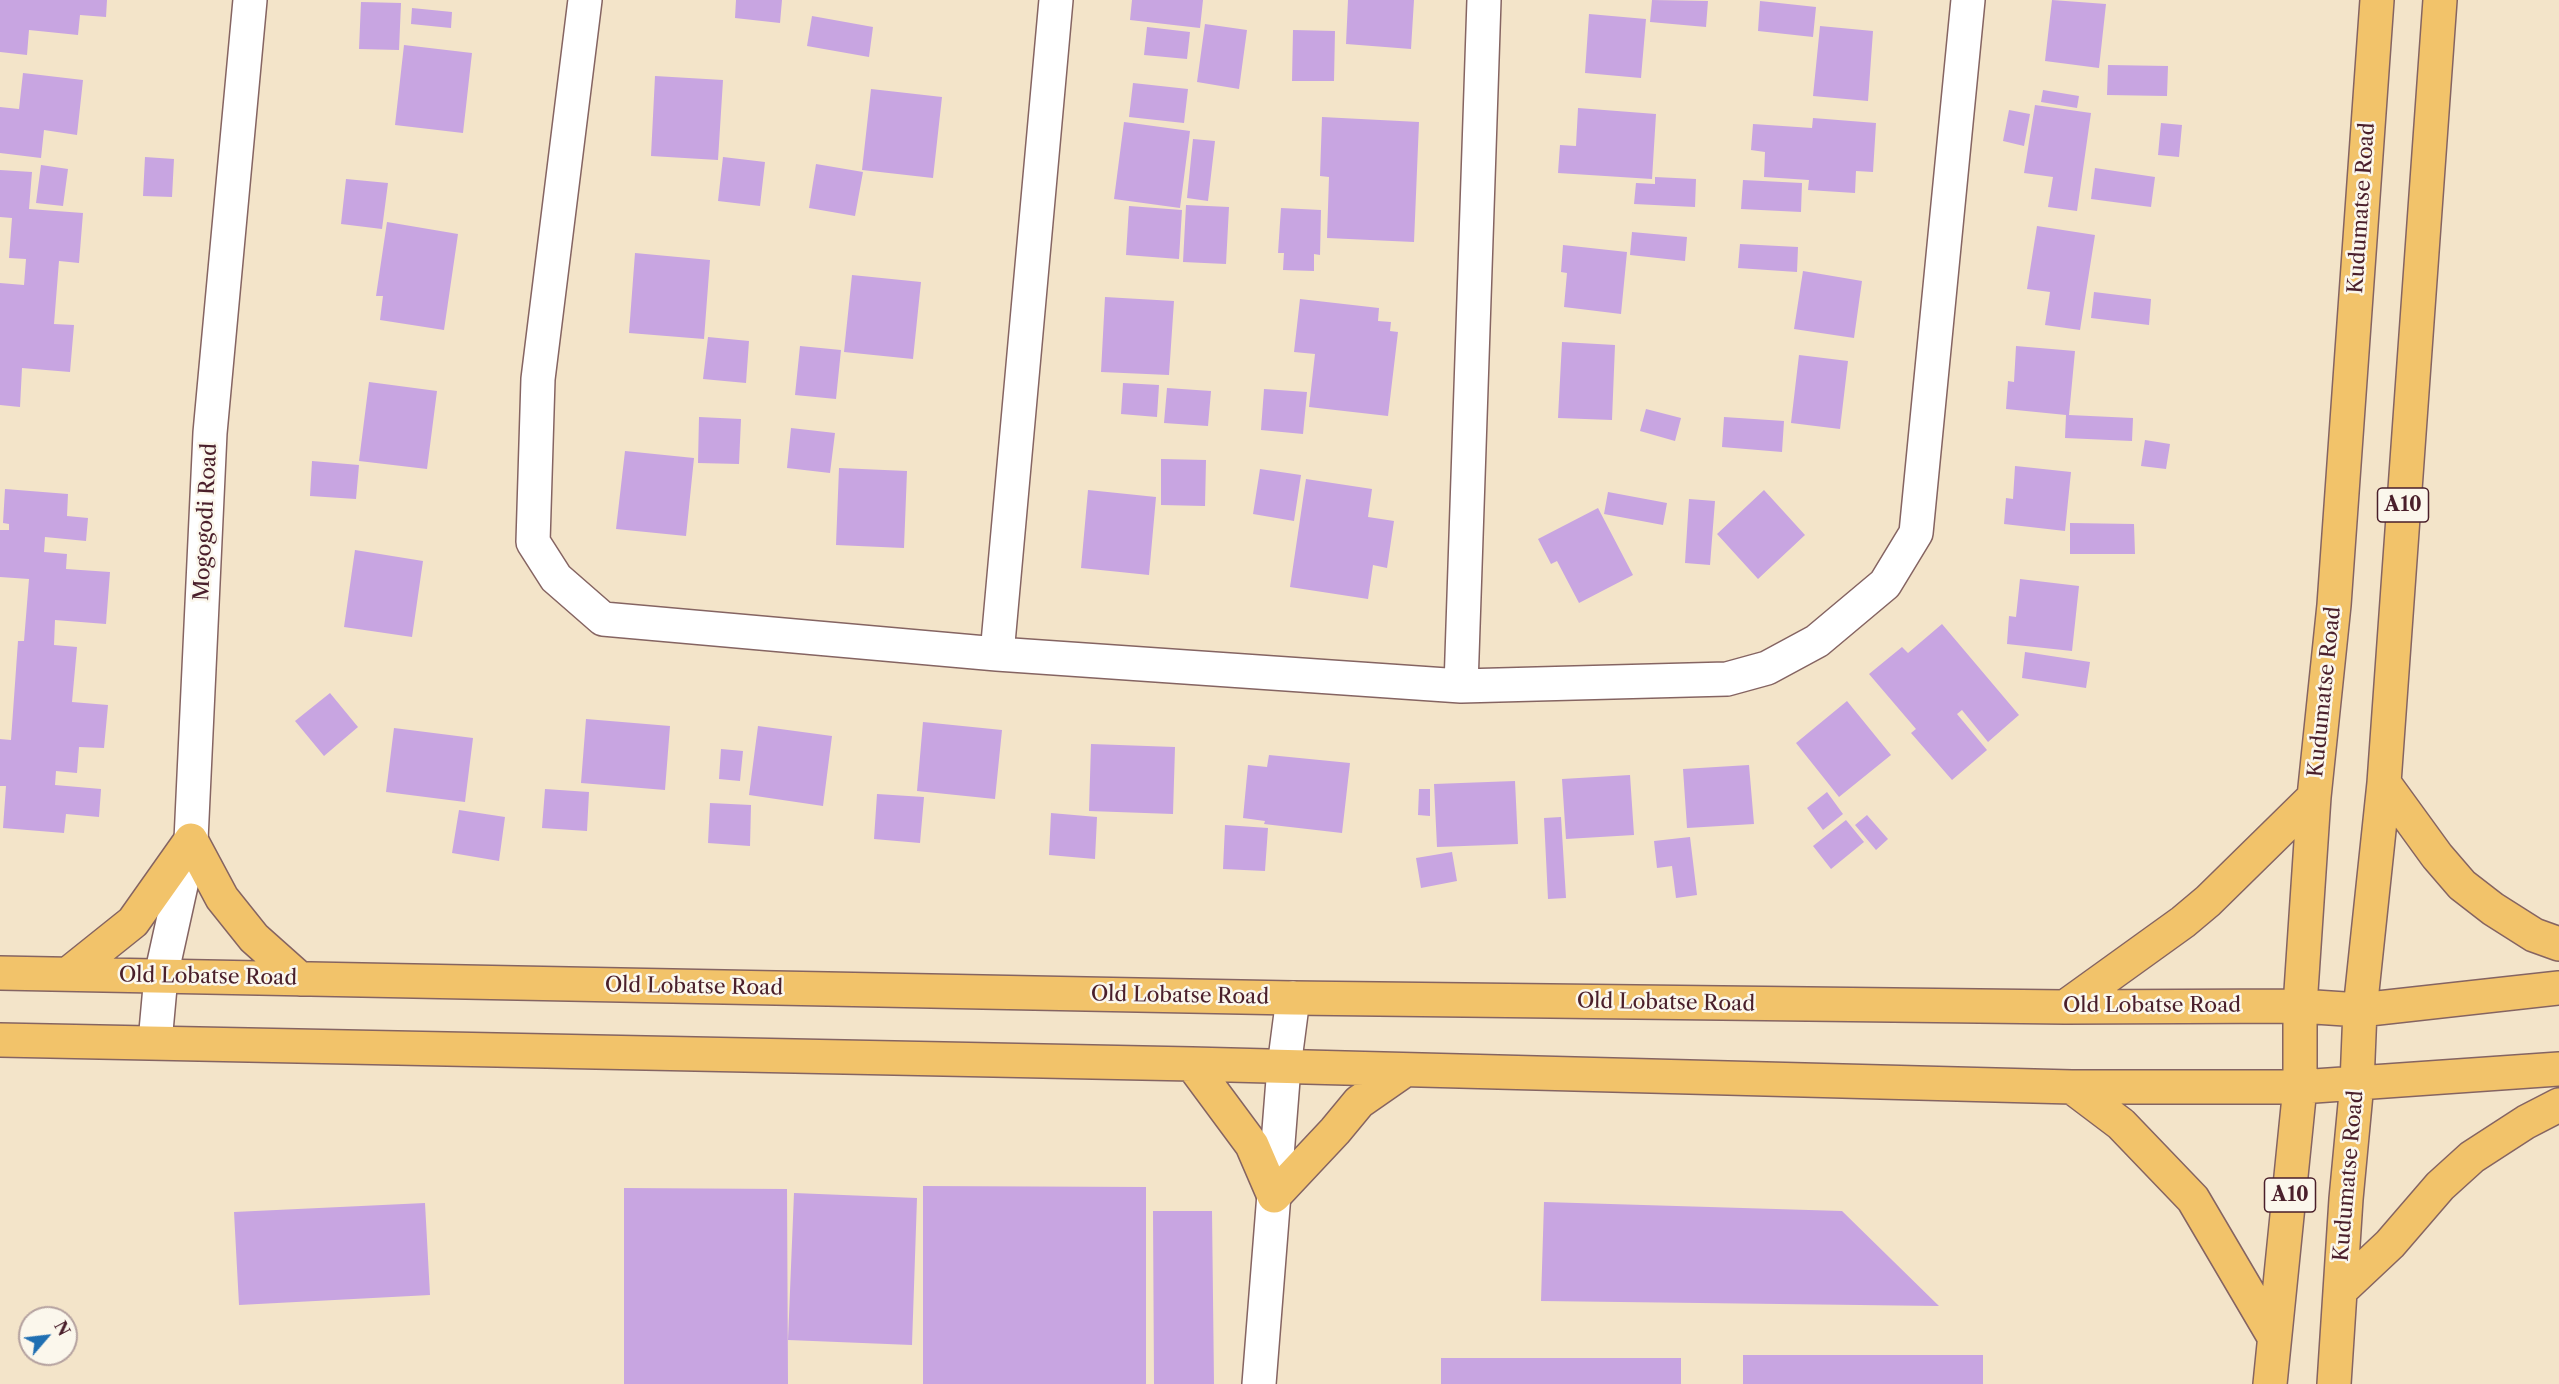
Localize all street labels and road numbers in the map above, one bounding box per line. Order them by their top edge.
street label: Kudumatse Road [2343,122,2381,294]
street label: Mogogodi Road [189,442,223,602]
road number: A10 [2378,488,2428,522]
street label: Kudumatse Road [2304,605,2346,779]
street label: Old Lobatse Road [119,963,297,991]
street label: Old Lobatse Road [605,973,783,1001]
street label: Old Lobatse Road [1091,982,1269,1010]
street label: Old Lobatse Road [1577,989,1755,1017]
street label: Old Lobatse Road [2063,993,2241,1019]
street label: Kudumatse Road [2329,1089,2369,1263]
road number: A10 [2264,1178,2316,1212]

